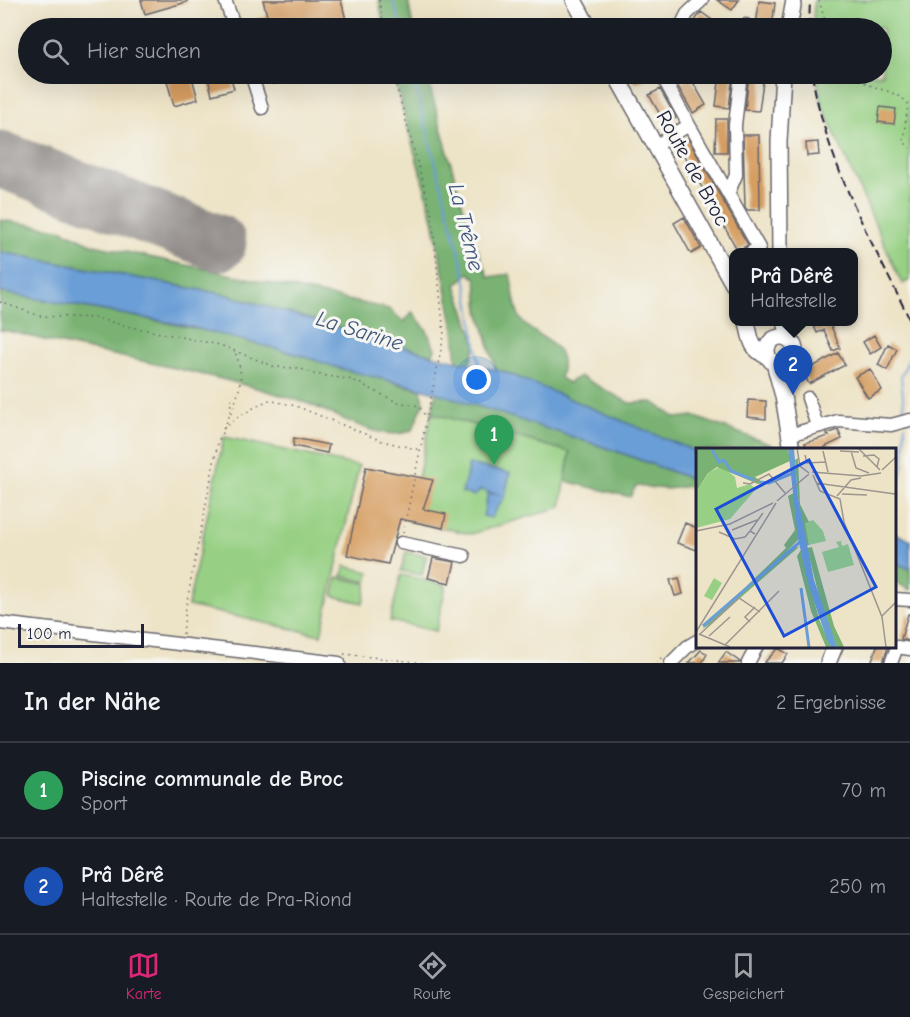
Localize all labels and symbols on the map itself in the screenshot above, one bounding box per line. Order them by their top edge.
street label: Route de Broc [651,106,735,230]
water label: La Trême [443,181,489,274]
water label: La Sarine [313,305,406,357]
pin: 2 [774,346,812,395]
your location [462,365,491,394]
pin: 1 [474,416,514,465]
inset map [696,448,895,648]
scale bar [18,621,144,648]

